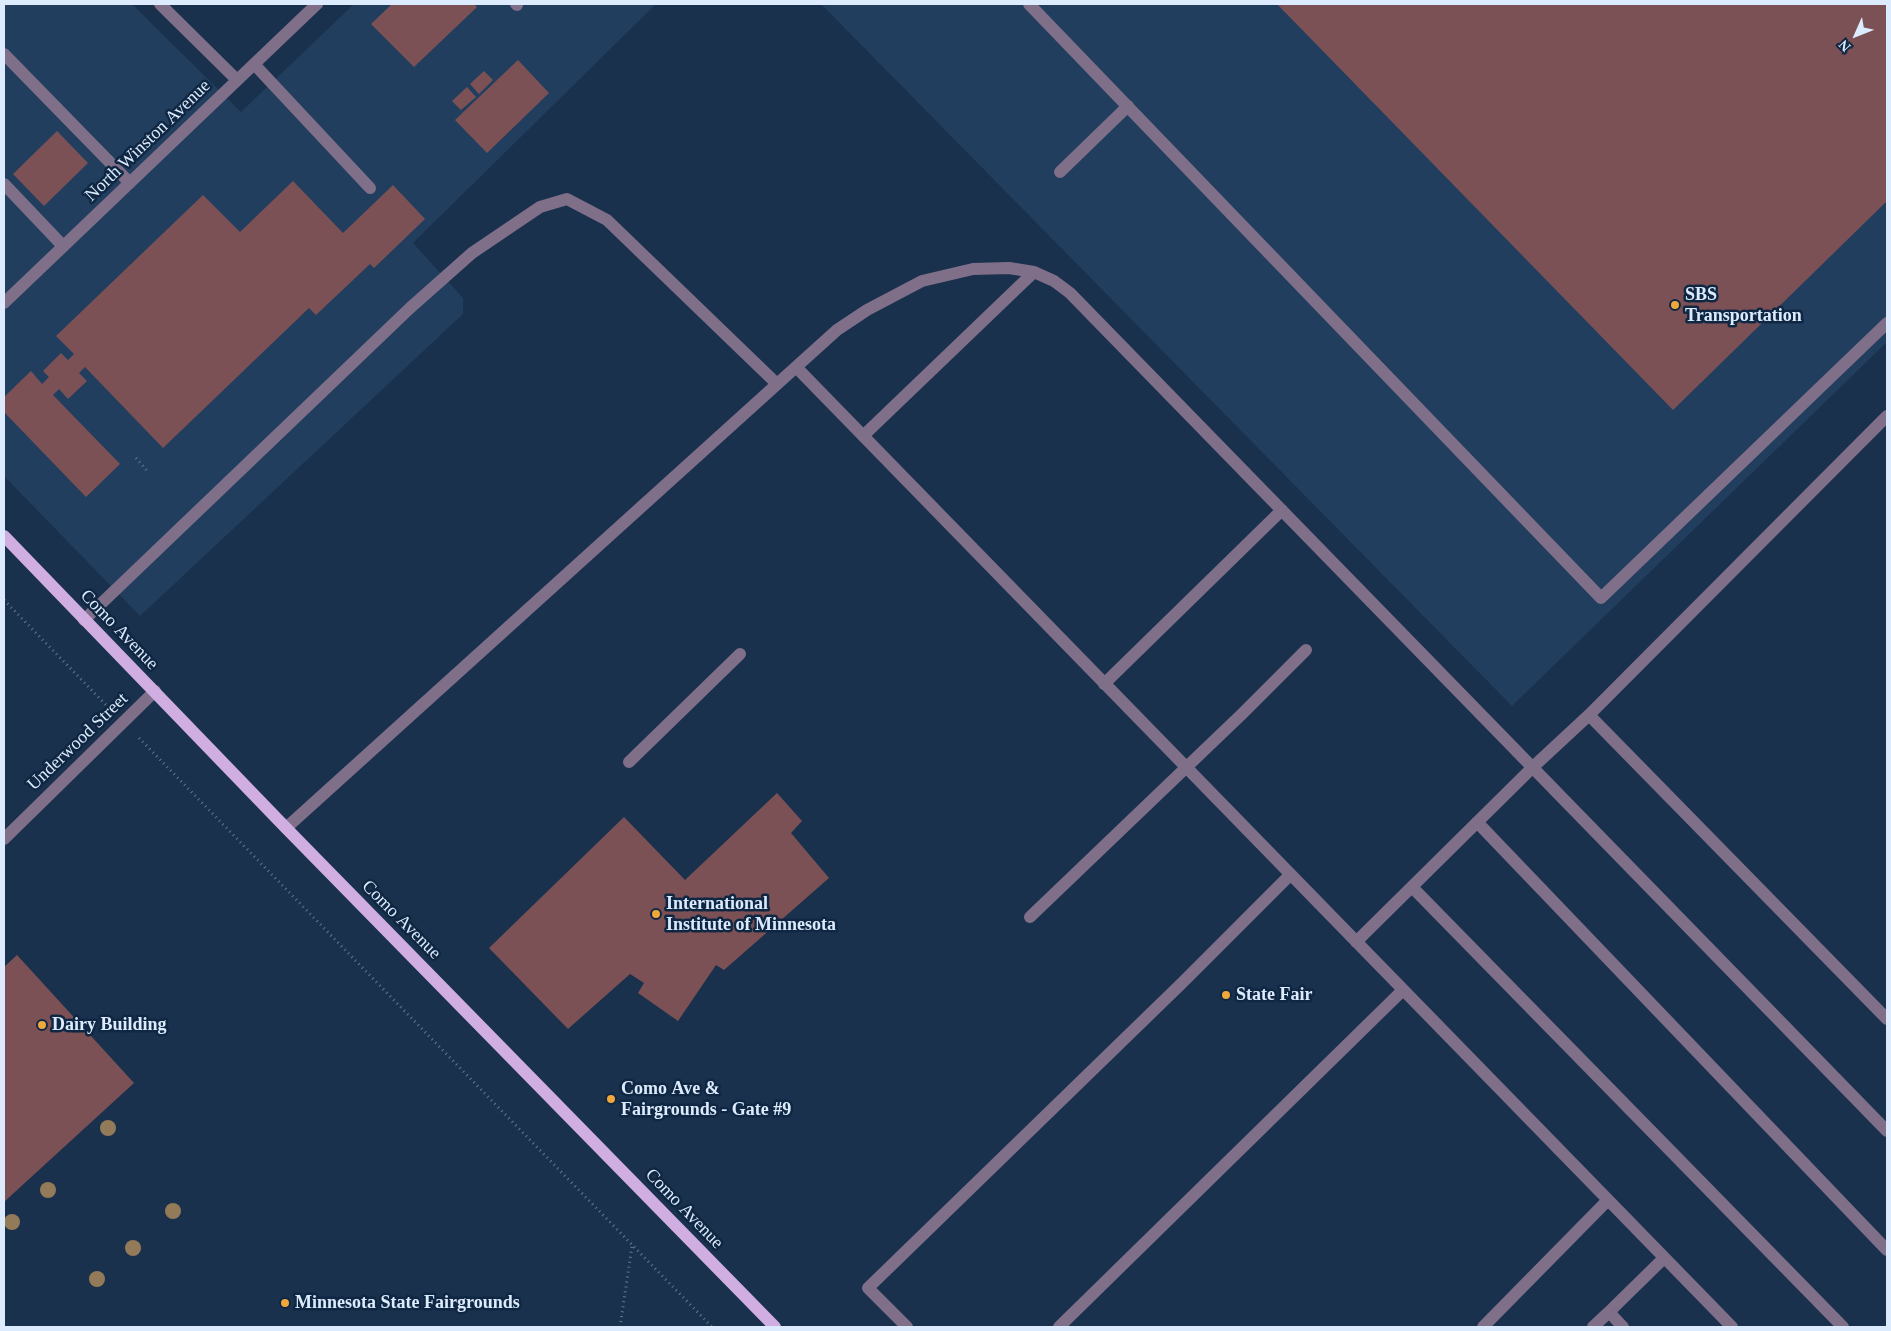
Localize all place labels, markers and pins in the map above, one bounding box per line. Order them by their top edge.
place label: SBS Transportation [1685,284,1802,326]
marker: SBS Transportation [1669,299,1681,311]
place label: International Institute of Minnesota [666,893,836,936]
marker: International Institute of Minnesota [650,908,662,920]
place label: State Fair [1236,984,1312,1006]
marker: State Fair [1220,989,1232,1001]
place label: Dairy Building [52,1014,167,1036]
marker: Dairy Building [36,1019,48,1031]
place label: Como Ave & Fairgrounds - Gate #9 [621,1078,791,1120]
marker: Como Ave & Fairgrounds - Gate #9 [605,1093,617,1105]
place label: Minnesota State Fairgrounds [295,1292,520,1314]
marker: Minnesota State Fairgrounds [279,1297,291,1309]

